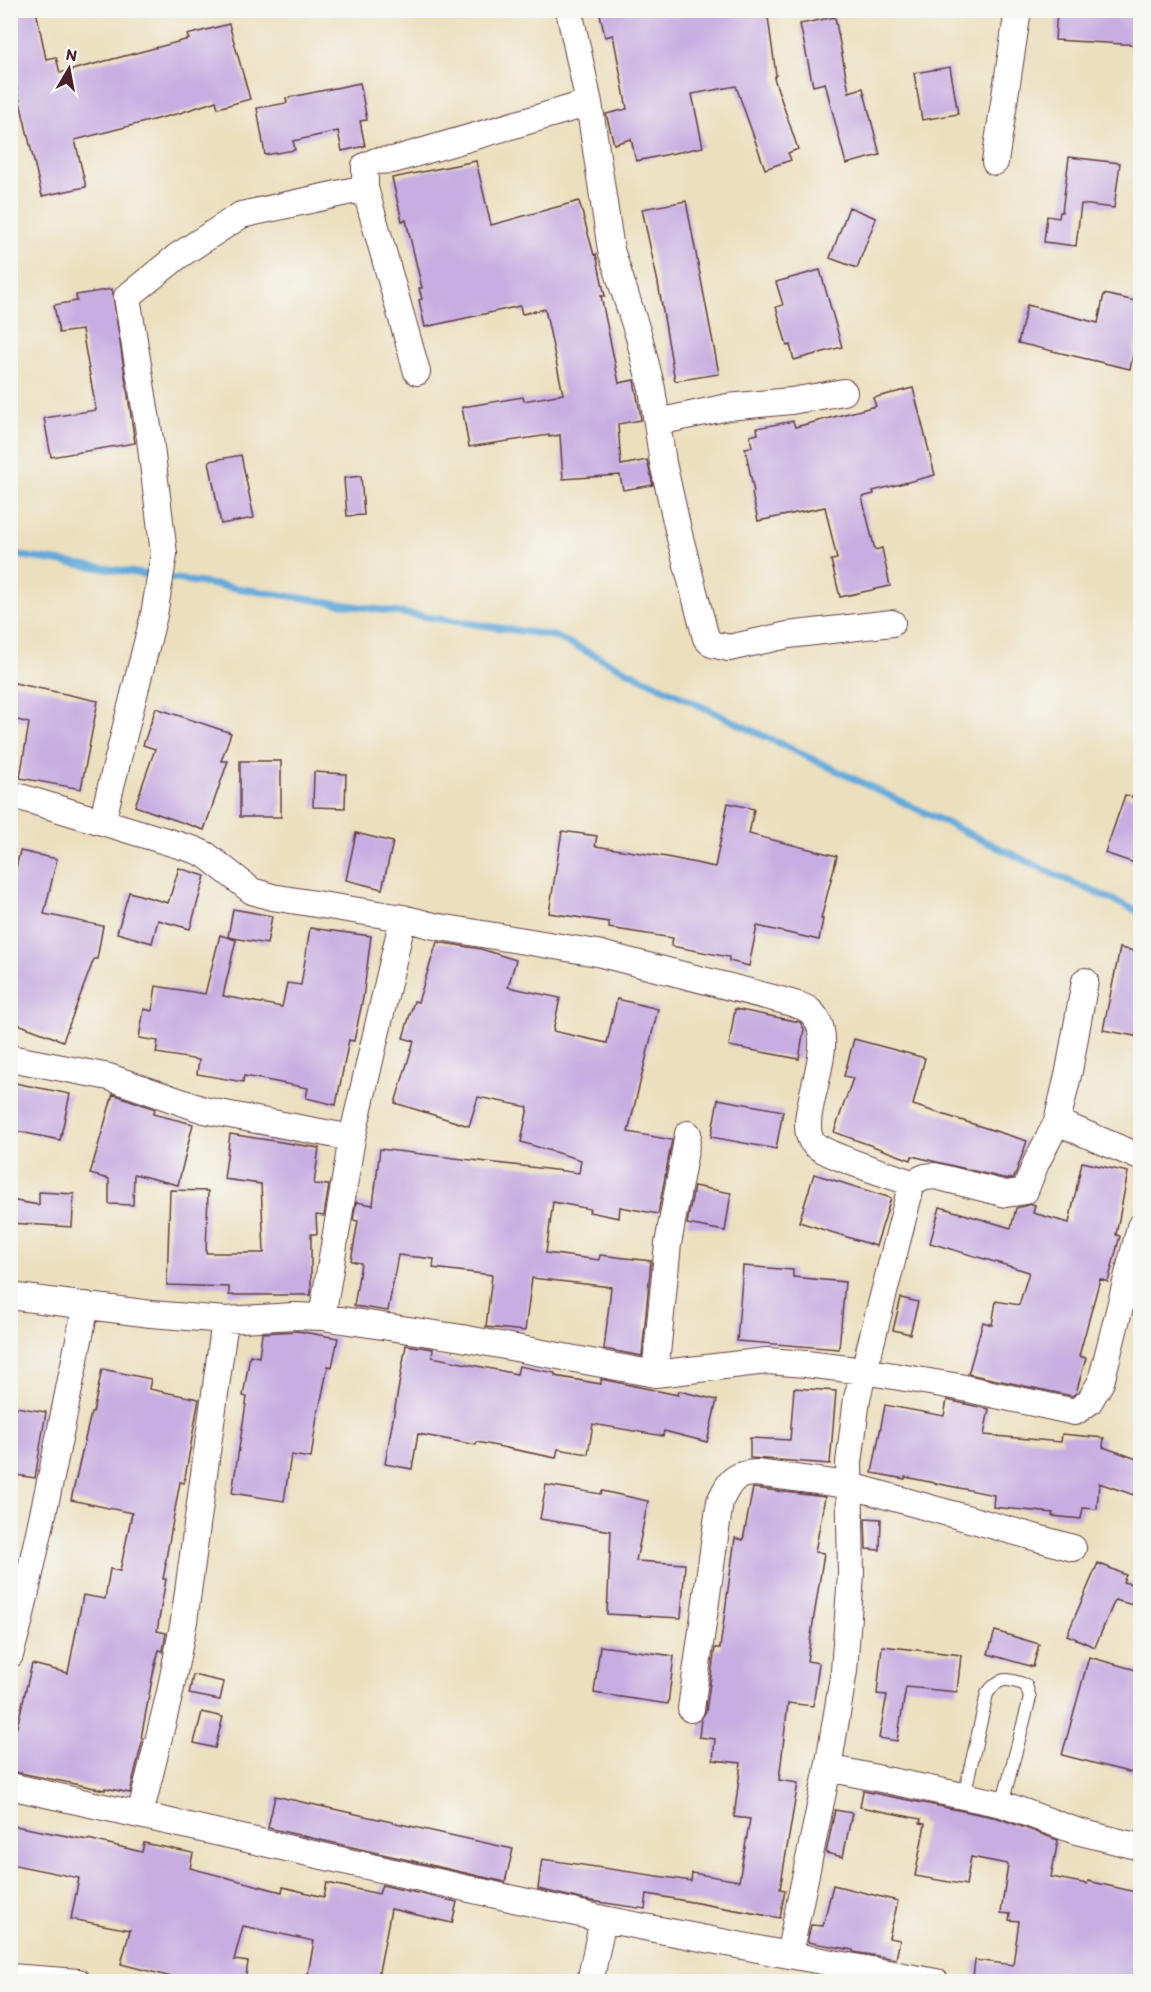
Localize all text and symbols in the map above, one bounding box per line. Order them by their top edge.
north arrow [39,39,99,99]
text: N [65,44,78,65]

